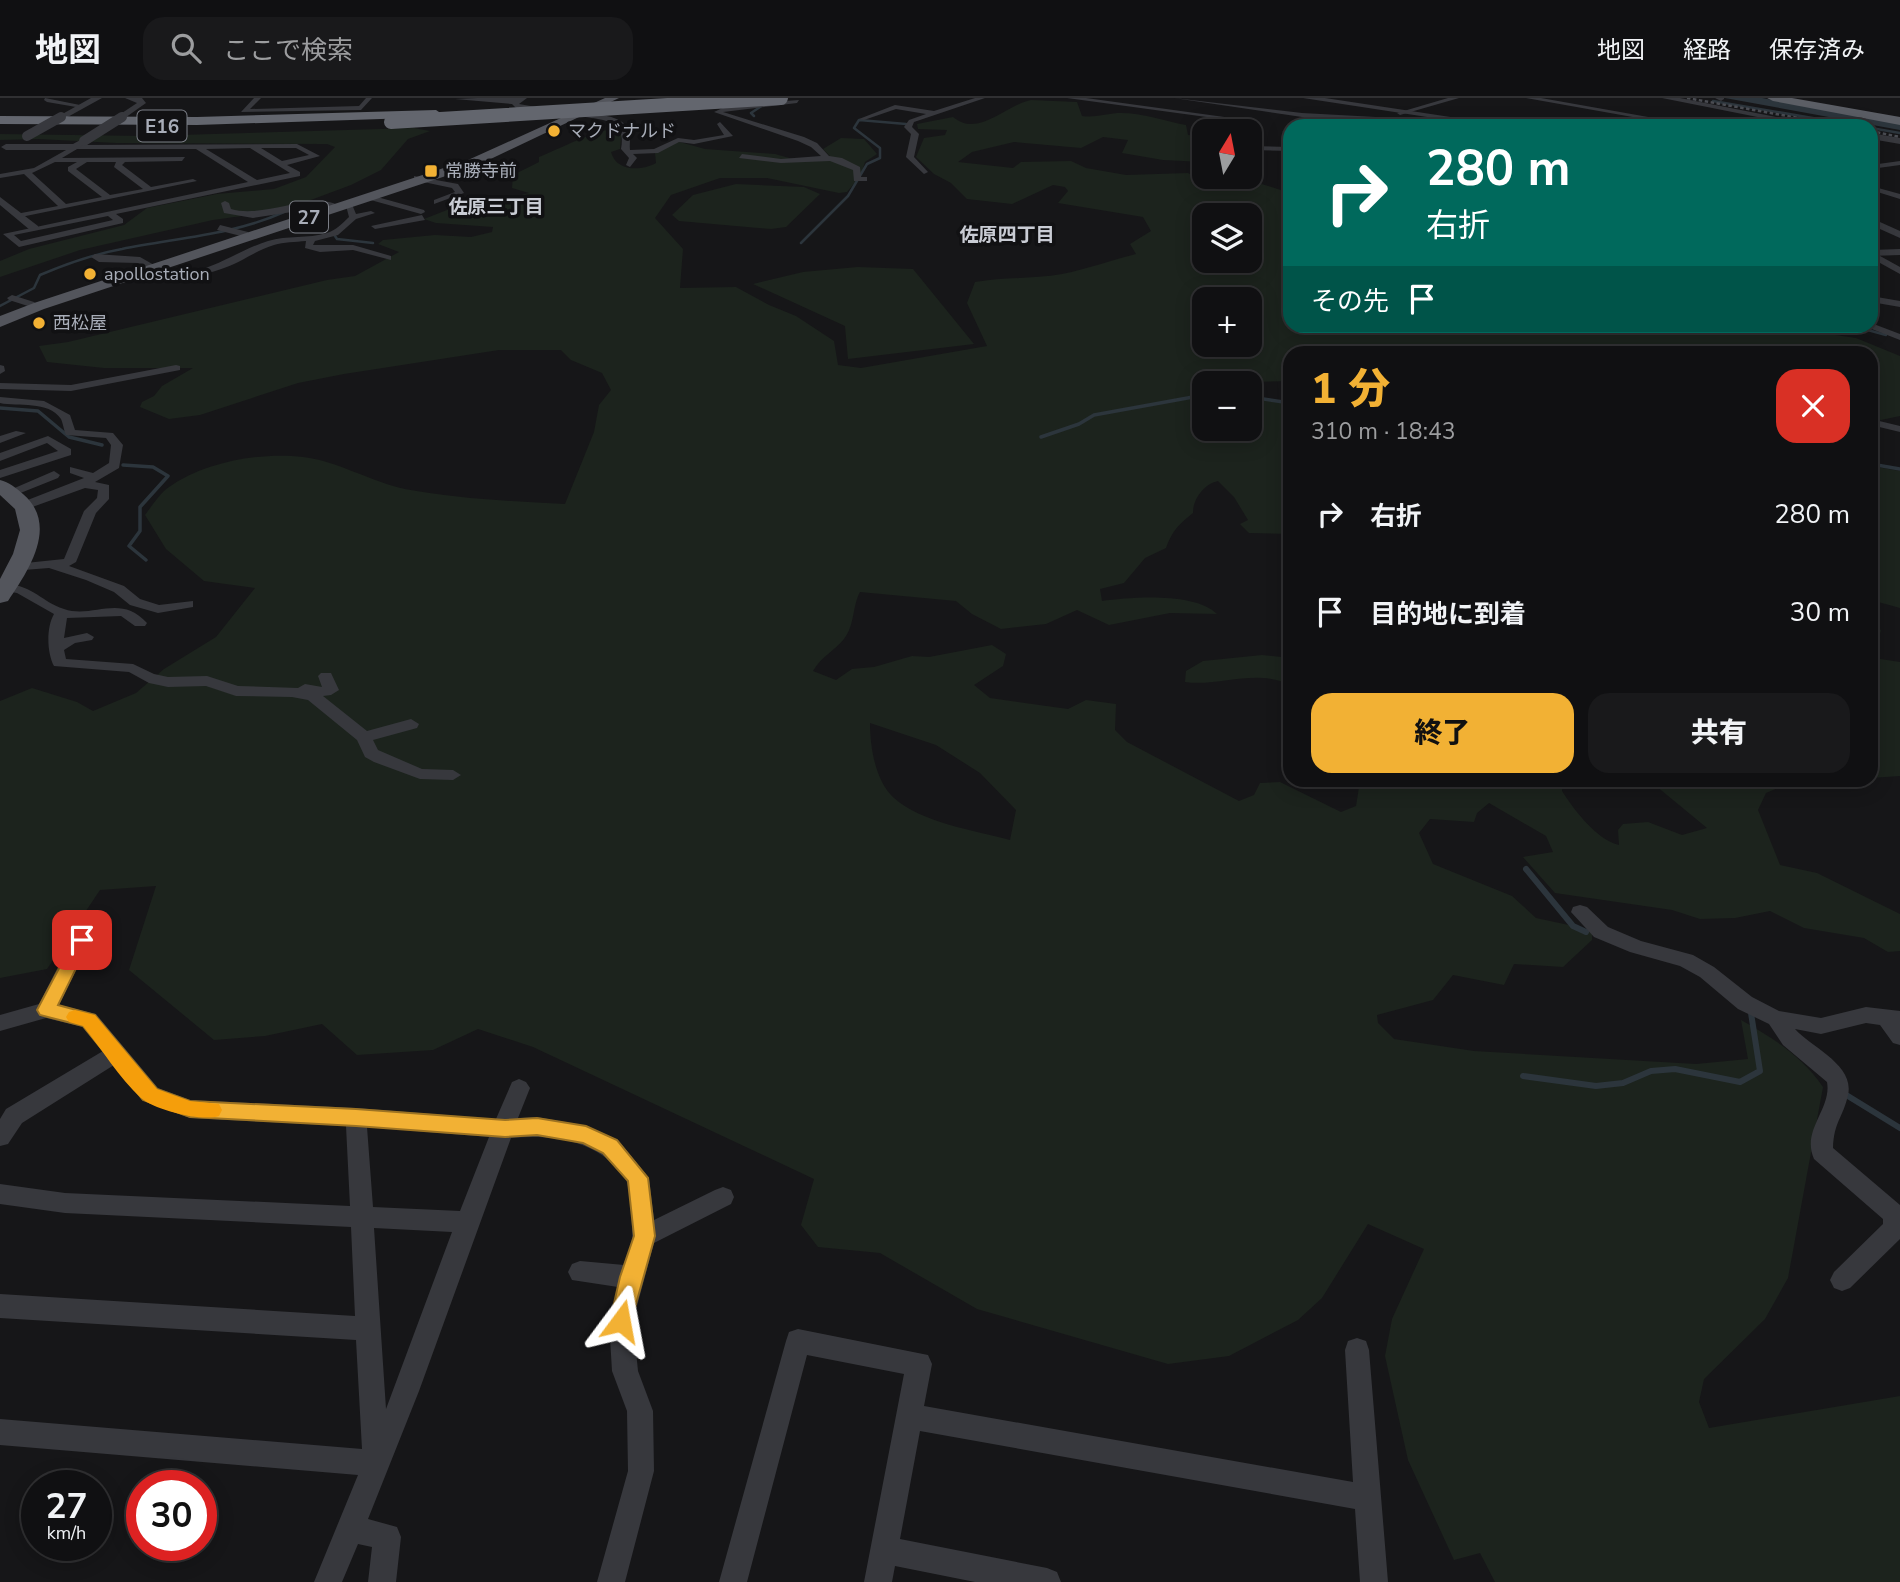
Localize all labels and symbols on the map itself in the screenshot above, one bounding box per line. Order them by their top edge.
road number: E16 [138,110,186,142]
place label: マクドナルド [568,119,676,143]
north arrow [1192,119,1262,189]
marker: マクドナルド [546,123,562,139]
place label: 常勝寺前 [445,159,517,183]
marker: 常勝寺前 [423,163,439,179]
district label: 佐原三丁目 [448,194,544,220]
road number: 27 [290,202,328,232]
district label: 佐原四丁目 [959,222,1055,248]
place label: apollostation [104,262,210,286]
marker: apollostation [82,266,98,282]
place label: 西松屋 [53,311,107,335]
marker: 西松屋 [31,315,47,331]
pin [52,910,112,970]
position arrow [584,1284,658,1358]
speed limit sign: 30 [126,1470,217,1561]

